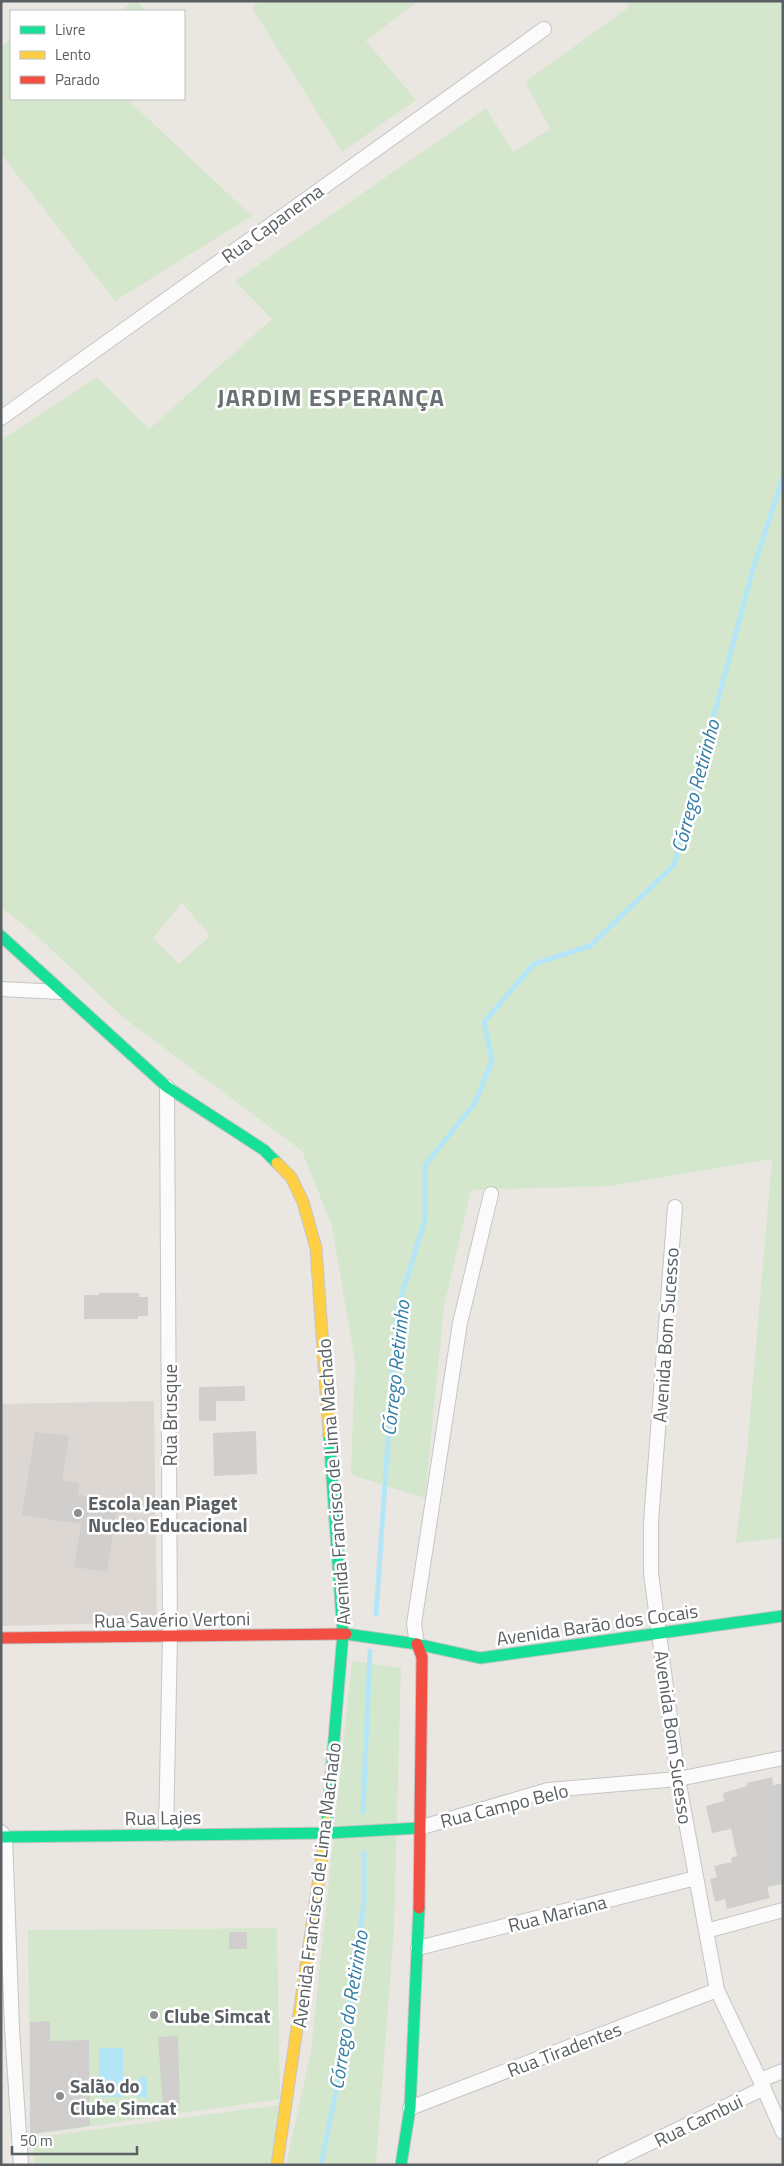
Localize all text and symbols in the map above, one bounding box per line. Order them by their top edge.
legend [10,10,185,100]
text: Livre [55,18,85,41]
text: Lento [55,43,91,66]
text: Parado [55,68,100,91]
street label: Rua Capanema [215,176,329,270]
district label: JARDIM ESPERANÇA [217,379,445,415]
water label: Córrego Retirinho [662,715,728,856]
street label: Avenida Bom Sucesso [644,1247,686,1423]
water label: Córrego Retirinho [372,1298,418,1437]
street label: Avenida Francisco de Lima Machado [309,1338,357,1626]
street label: Rua Brusque [155,1364,184,1466]
place label: Escola Jean Piaget Nucleo Educacional [88,1488,248,1539]
marker: Escola Jean Piaget Nucleo Educacional [72,1507,84,1519]
street label: Avenida Barão dos Cocais [494,1595,700,1653]
street label: Rua Savério Vertoni [94,1603,250,1635]
street label: Avenida Bom Sucesso [647,1648,701,1826]
street label: Avenida Francisco de Lima Machado [284,1741,348,2029]
street label: Rua Campo Belo [437,1775,571,1835]
street label: Rua Lajes [124,1802,202,1832]
street label: Rua Mariana [505,1887,610,1939]
water label: Córrego do Retirinho [320,1927,376,2092]
place label: Clube Simcat [164,2001,271,2030]
marker: Clube Simcat [148,2009,160,2021]
street label: Rua Tiradentes [503,2014,626,2084]
place label: Salão do Clube Simcat [70,2071,177,2122]
street label: Rua Cambui [649,2086,747,2154]
marker: Salão do Clube Simcat [54,2090,66,2102]
scale bar [12,2124,138,2156]
text: 50 m [20,2129,53,2152]

